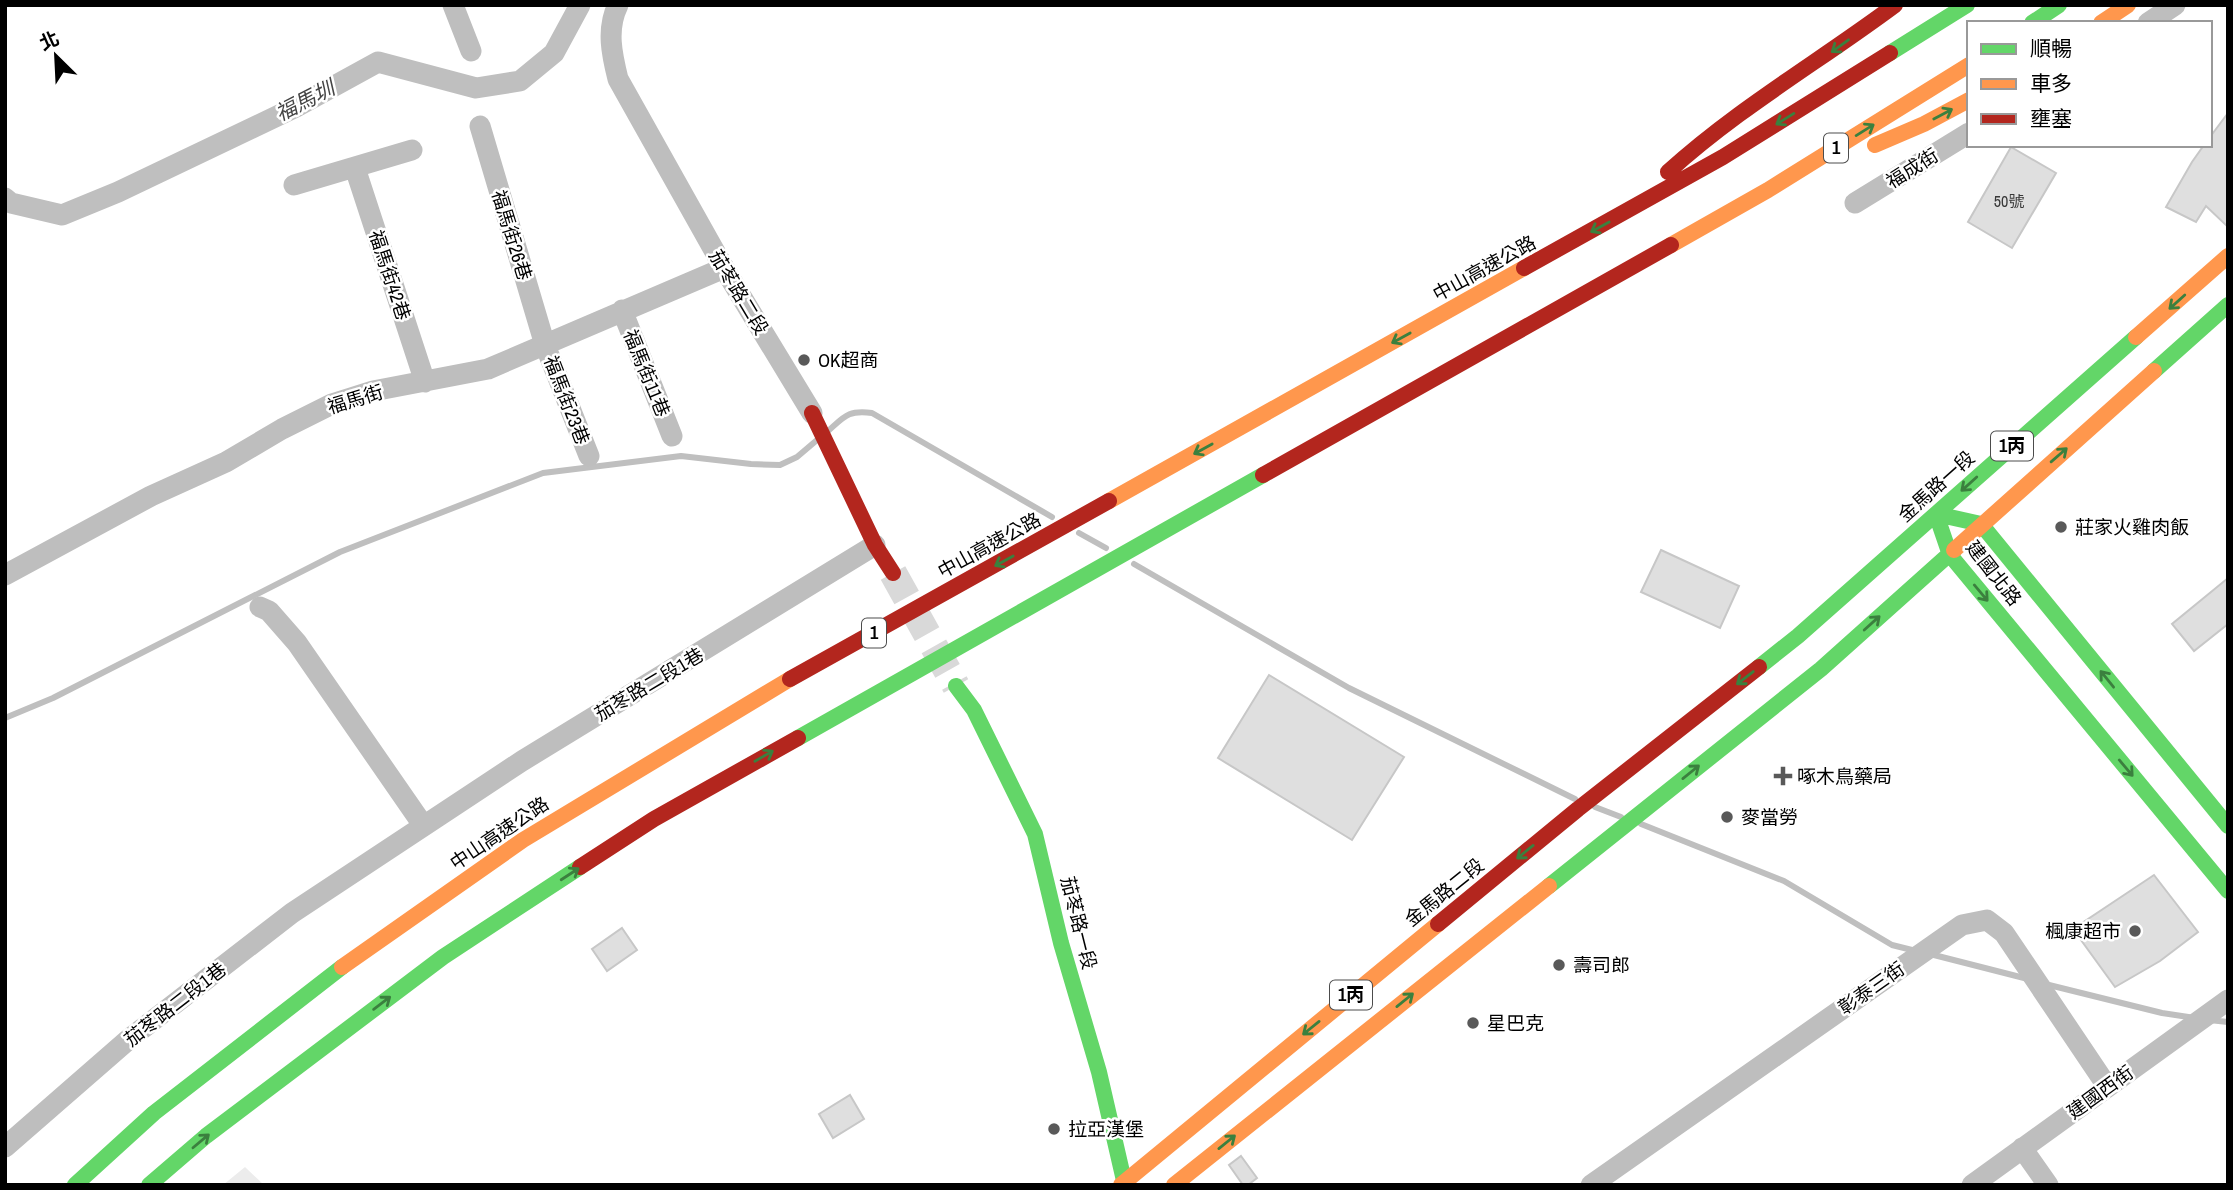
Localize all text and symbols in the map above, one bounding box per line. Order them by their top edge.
north arrow [21,21,91,91]
legend [1967,21,2212,147]
text: 北 [35,25,63,56]
text: 順暢 [2030,34,2072,63]
one-way arrow [1831,38,1850,53]
text: 車多 [2030,69,2072,98]
water label: 福馬圳 [270,72,342,128]
text: 壅塞 [2030,104,2072,133]
one-way arrow [1932,107,1953,120]
one-way arrow [1775,113,1795,127]
one-way arrow [1855,122,1875,136]
road number: 1 [1824,134,1848,162]
street label: 福成街 [1881,142,1943,194]
street label: 福馬街26巷 [486,187,538,283]
house number: 50號 [1994,190,2024,212]
one-way arrow [1590,220,1610,234]
street label: 福馬街42巷 [363,227,417,323]
street label: 中山高速公路 [1428,229,1540,307]
street label: 茄苳路二段 [703,245,775,339]
one-way arrow [2168,294,2186,310]
street label: 福馬街11巷 [618,325,676,421]
one-way arrow [1391,332,1412,345]
place label: OK超商 [818,347,879,373]
street label: 福馬街23巷 [538,352,596,448]
marker: OK超商 [796,352,812,368]
street label: 福馬街 [324,378,386,420]
road number: 1丙 [1991,432,2033,461]
one-way arrow [1193,442,1213,456]
street label: 金馬路一段 [1892,445,1980,527]
one-way arrow [2050,447,2068,463]
one-way arrow [1960,476,1978,492]
street label: 中山高速公路 [933,506,1045,584]
place label: 莊家火雞肉飯 [2075,514,2189,540]
marker: 莊家火雞肉飯 [2053,519,2069,535]
street label: 建國北路 [1960,535,2028,611]
one-way arrow [995,554,1015,568]
one-way arrow [1973,584,1989,602]
one-way arrow [1863,615,1881,631]
road number: 1 [862,618,886,648]
street label: 茄苳路二段1巷 [590,641,708,727]
one-way arrow [2099,670,2115,688]
one-way arrow [1736,671,1754,686]
one-way arrow [753,749,774,762]
one-way arrow [2119,759,2134,777]
place label: 啄木鳥藥局 [1797,763,1892,789]
one-way arrow [1682,764,1700,780]
marker: 啄木鳥藥局 [1775,768,1791,784]
street label: 中山高速公路 [444,790,554,876]
place label: 麥當勞 [1741,804,1798,830]
marker: 麥當勞 [1719,809,1735,825]
one-way arrow [1516,844,1534,860]
street label: 金馬路二段 [1399,852,1489,932]
one-way arrow [559,867,579,881]
street label: 茄苳路一段 [1055,874,1103,972]
place label: 楓康超市 [2045,918,2121,944]
marker: 楓康超市 [2127,923,2143,939]
place label: 壽司郎 [1573,952,1630,978]
street label: 茄苳路二段1巷 [119,956,231,1052]
street label: 彰泰三街 [1832,956,1910,1020]
marker: 壽司郎 [1551,957,1567,973]
road number: 1丙 [1330,980,1372,1010]
one-way arrow [1396,992,1414,1007]
one-way arrow [373,995,391,1010]
place label: 星巴克 [1487,1010,1544,1036]
marker: 星巴克 [1465,1015,1481,1031]
one-way arrow [1303,1020,1321,1036]
street label: 建國西街 [2062,1059,2138,1125]
place label: 拉亞漢堡 [1068,1116,1144,1142]
marker: 拉亞漢堡 [1046,1121,1062,1137]
one-way arrow [192,1133,210,1148]
one-way arrow [1218,1134,1236,1150]

